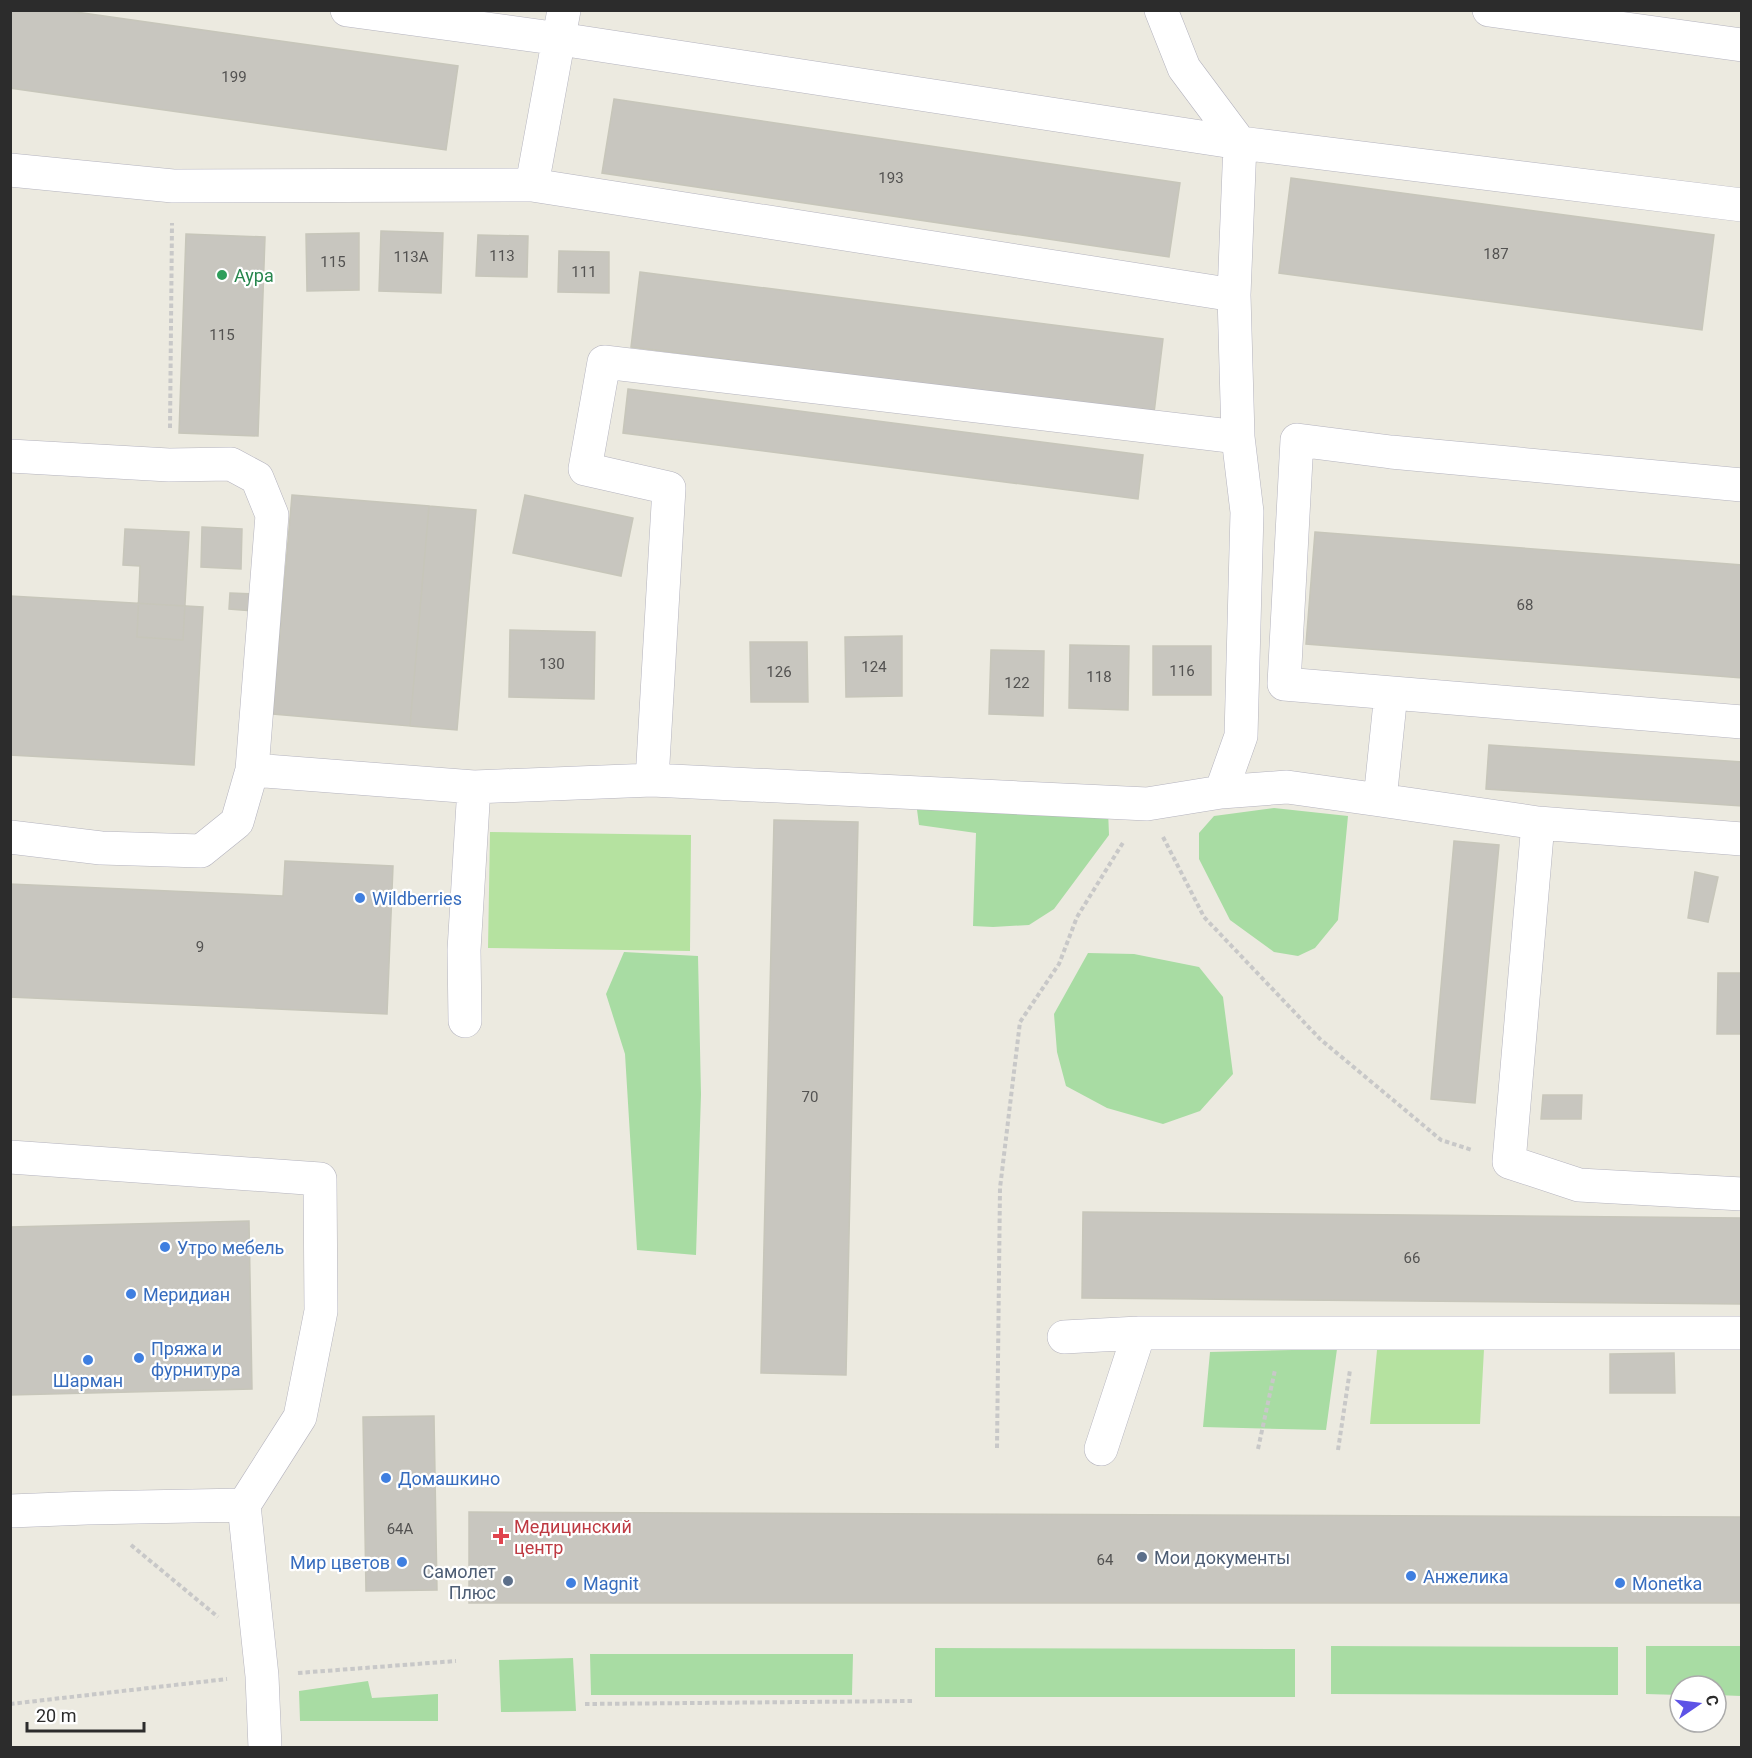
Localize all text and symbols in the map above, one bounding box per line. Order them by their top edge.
house number: 199 [221,68,247,86]
house number: 193 [878,169,904,187]
house number: 187 [1483,245,1509,263]
house number: 113 [489,247,515,265]
house number: 113А [393,248,429,266]
house number: 115 [320,253,346,271]
house number: 111 [571,263,597,281]
place label: Аура [234,265,274,286]
marker: Аура [215,268,229,282]
house number: 115 [209,326,235,344]
house number: 68 [1517,596,1533,614]
house number: 130 [539,655,565,673]
house number: 124 [861,658,887,676]
house number: 116 [1169,662,1195,680]
house number: 126 [766,663,792,681]
house number: 118 [1086,668,1112,686]
house number: 122 [1004,674,1030,692]
place label: Wildberries [372,888,462,909]
marker: Wildberries [353,891,367,905]
house number: 9 [196,938,204,956]
house number: 70 [802,1088,818,1106]
place label: Утро мебель [177,1237,284,1258]
marker: Утро мебель [158,1240,172,1254]
house number: 66 [1404,1249,1420,1267]
place label: Меридиан [143,1284,230,1305]
marker: Меридиан [124,1287,138,1301]
place label: Пряжа и фурнитура [151,1338,241,1380]
marker: Пряжа и фурнитура [132,1351,146,1365]
marker: Шарман [81,1353,95,1367]
place label: Шарман [53,1370,123,1391]
place label: Домашкино [398,1468,500,1489]
marker: Домашкино [379,1471,393,1485]
place label: Медицинский центр [514,1516,632,1558]
house number: 64А [387,1520,414,1538]
marker: Медицинский центр [492,1527,510,1545]
place label: Мои документы [1154,1547,1290,1568]
marker: Мои документы [1135,1550,1149,1564]
house number: 64 [1097,1551,1114,1569]
place label: Мир цветов [290,1552,390,1573]
marker: Мир цветов [395,1555,409,1569]
place label: Самолет Плюс [423,1561,496,1603]
place label: Анжелика [1423,1566,1509,1587]
marker: Анжелика [1404,1569,1418,1583]
place label: Magnit [583,1573,639,1594]
place label: Monetka [1632,1573,1702,1594]
marker: Самолет Плюс [501,1574,515,1588]
marker: Magnit [564,1576,578,1590]
marker: Monetka [1613,1576,1627,1590]
north arrow [1668,1674,1728,1734]
text: С [1702,1693,1723,1708]
scale bar [27,1695,144,1733]
text: 20 m [36,1705,76,1726]

